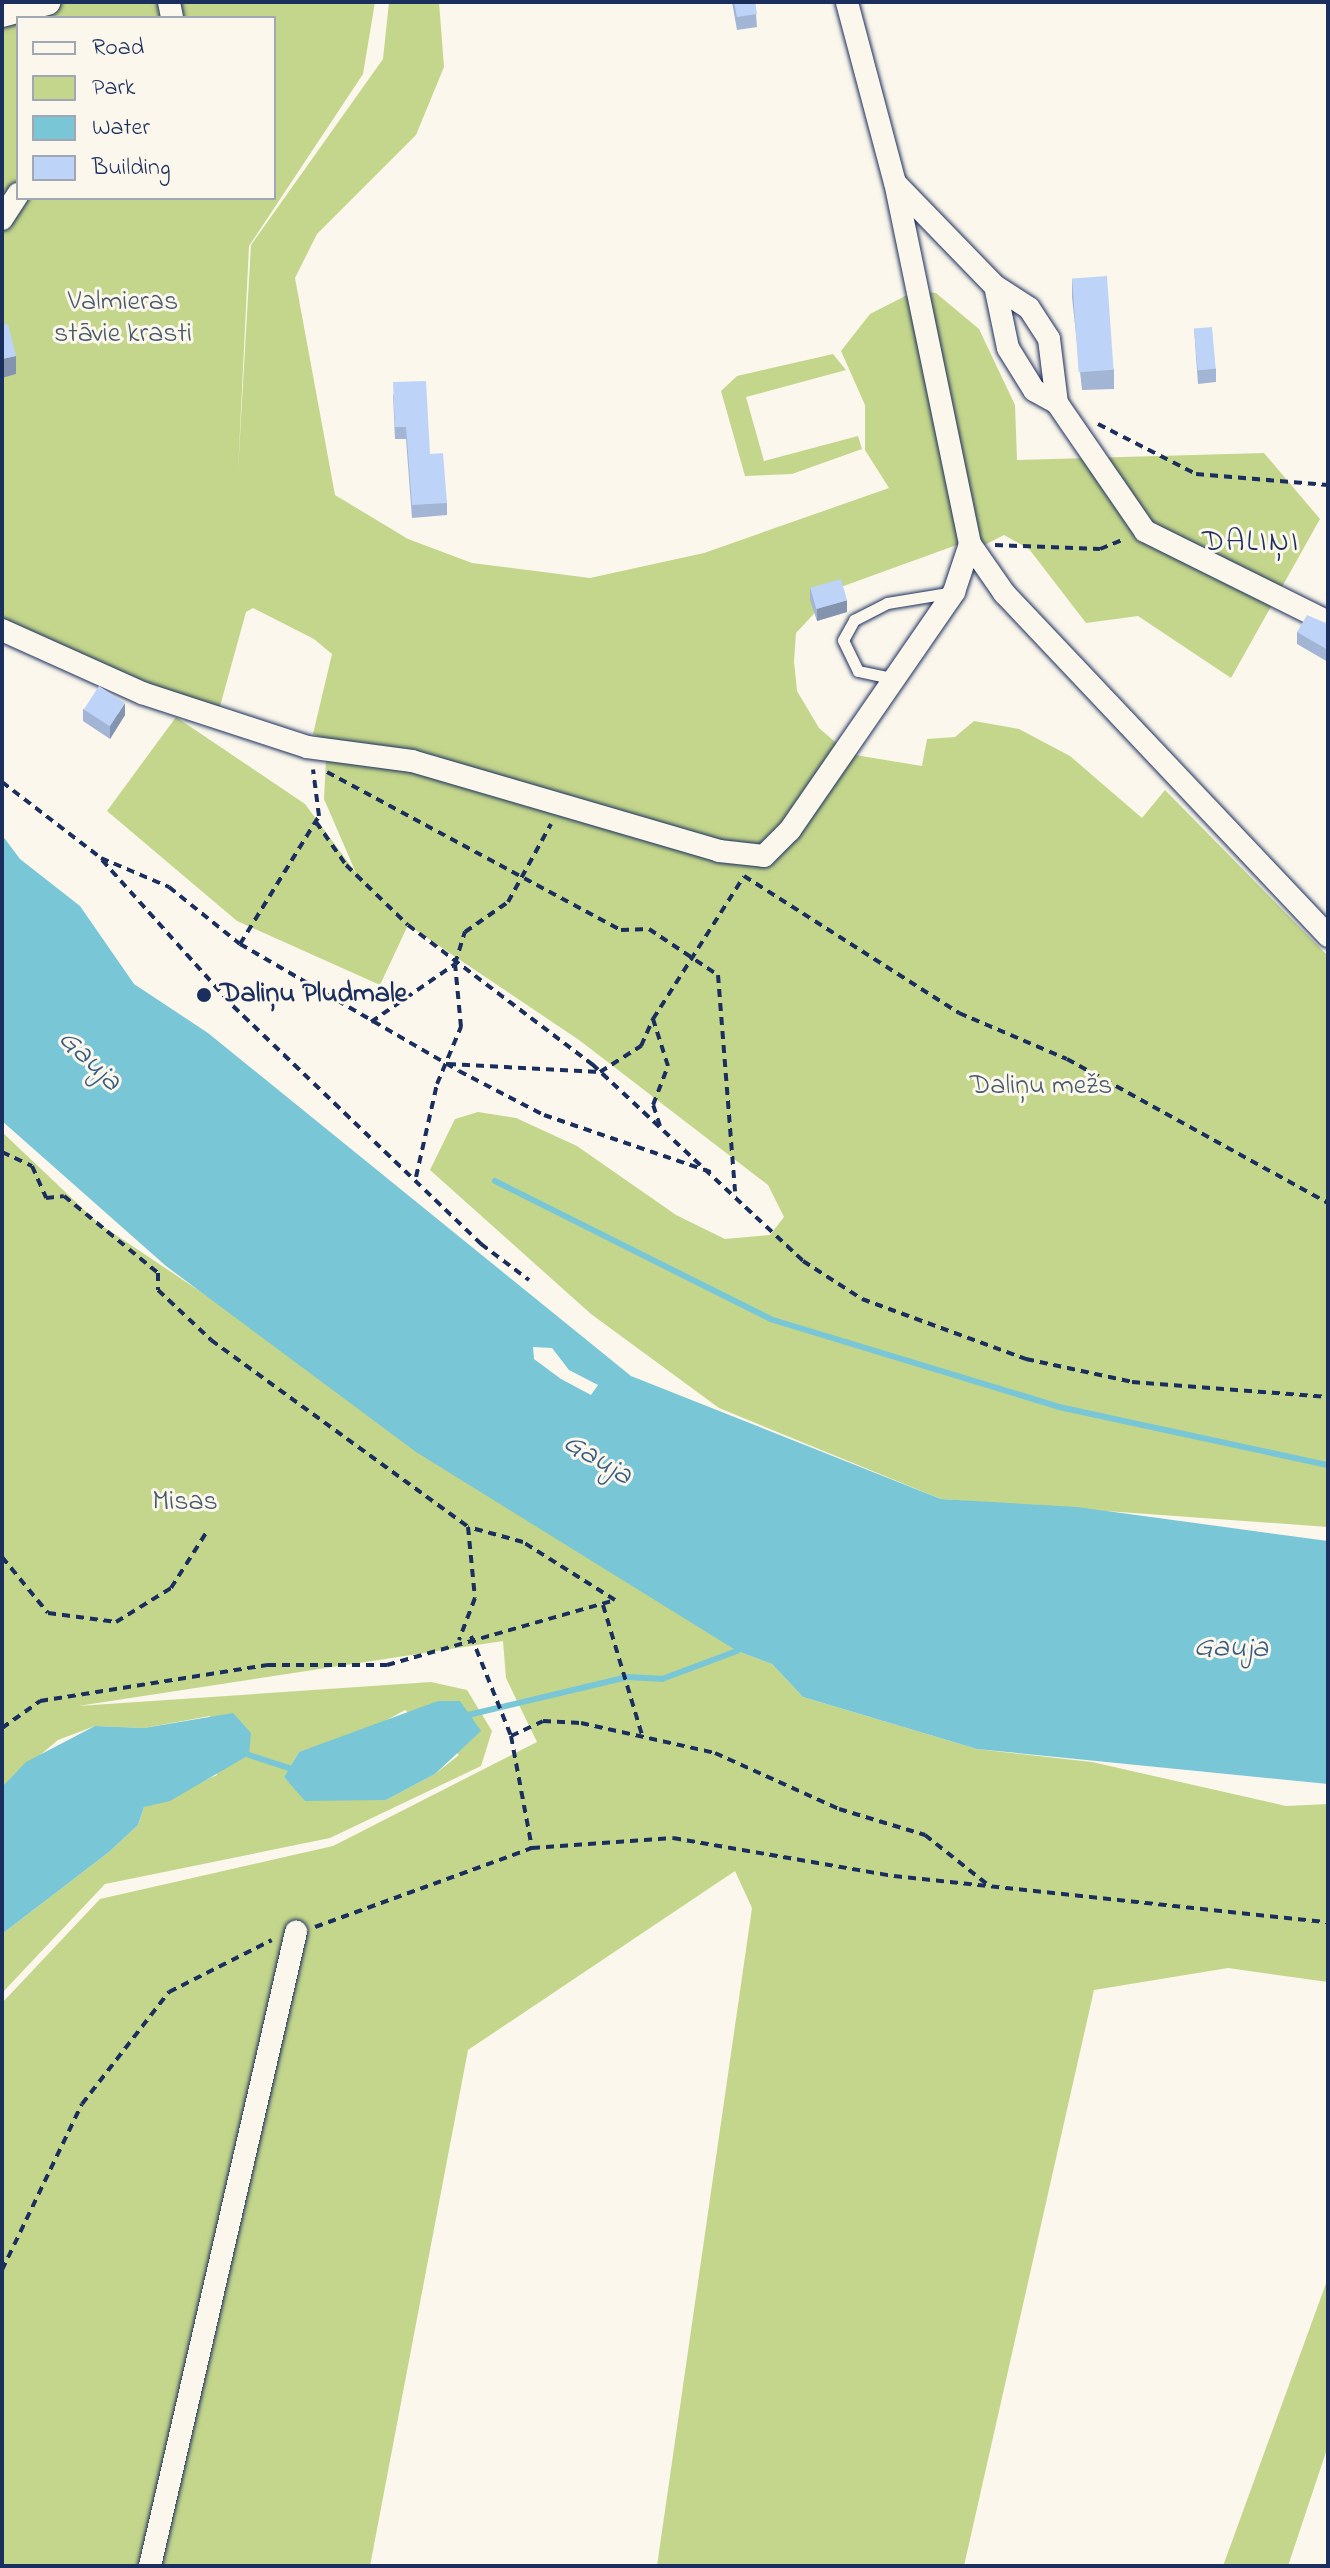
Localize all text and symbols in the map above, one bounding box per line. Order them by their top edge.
legend [16,16,276,200]
text: Road [92,31,144,66]
text: Park [92,71,135,106]
text: Water [92,111,150,146]
text: Building [92,151,171,186]
park label: Valmieras stāvie krasti [54,286,192,352]
district label: DALIŅI [1202,525,1300,561]
place label: Daliņu Pludmale [220,978,407,1012]
marker: Daliņu Pludmale [195,986,213,1004]
water label: Gauja [50,1022,128,1100]
park label: Daliņu mežs [970,1070,1112,1104]
water label: Gauja [556,1425,638,1495]
park label: Misas [152,1486,218,1520]
water label: Gauja [1194,1630,1268,1668]

